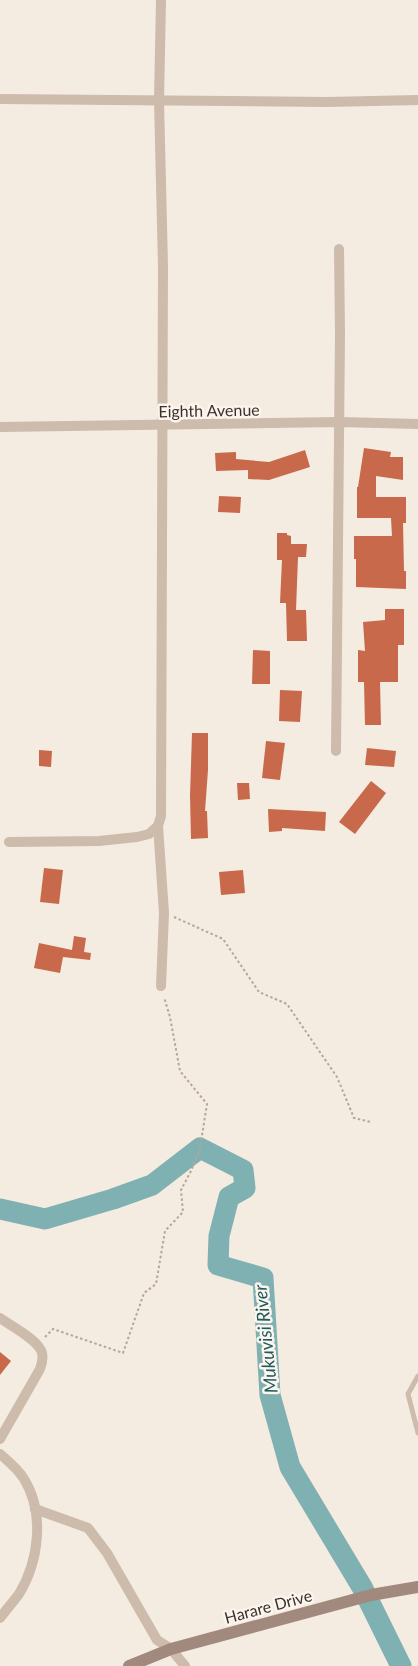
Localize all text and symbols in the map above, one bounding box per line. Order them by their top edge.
street label: Eighth Avenue [158,400,260,420]
water label: Mukuvisi River [248,1283,282,1394]
street label: Harare Drive [222,1585,314,1627]

